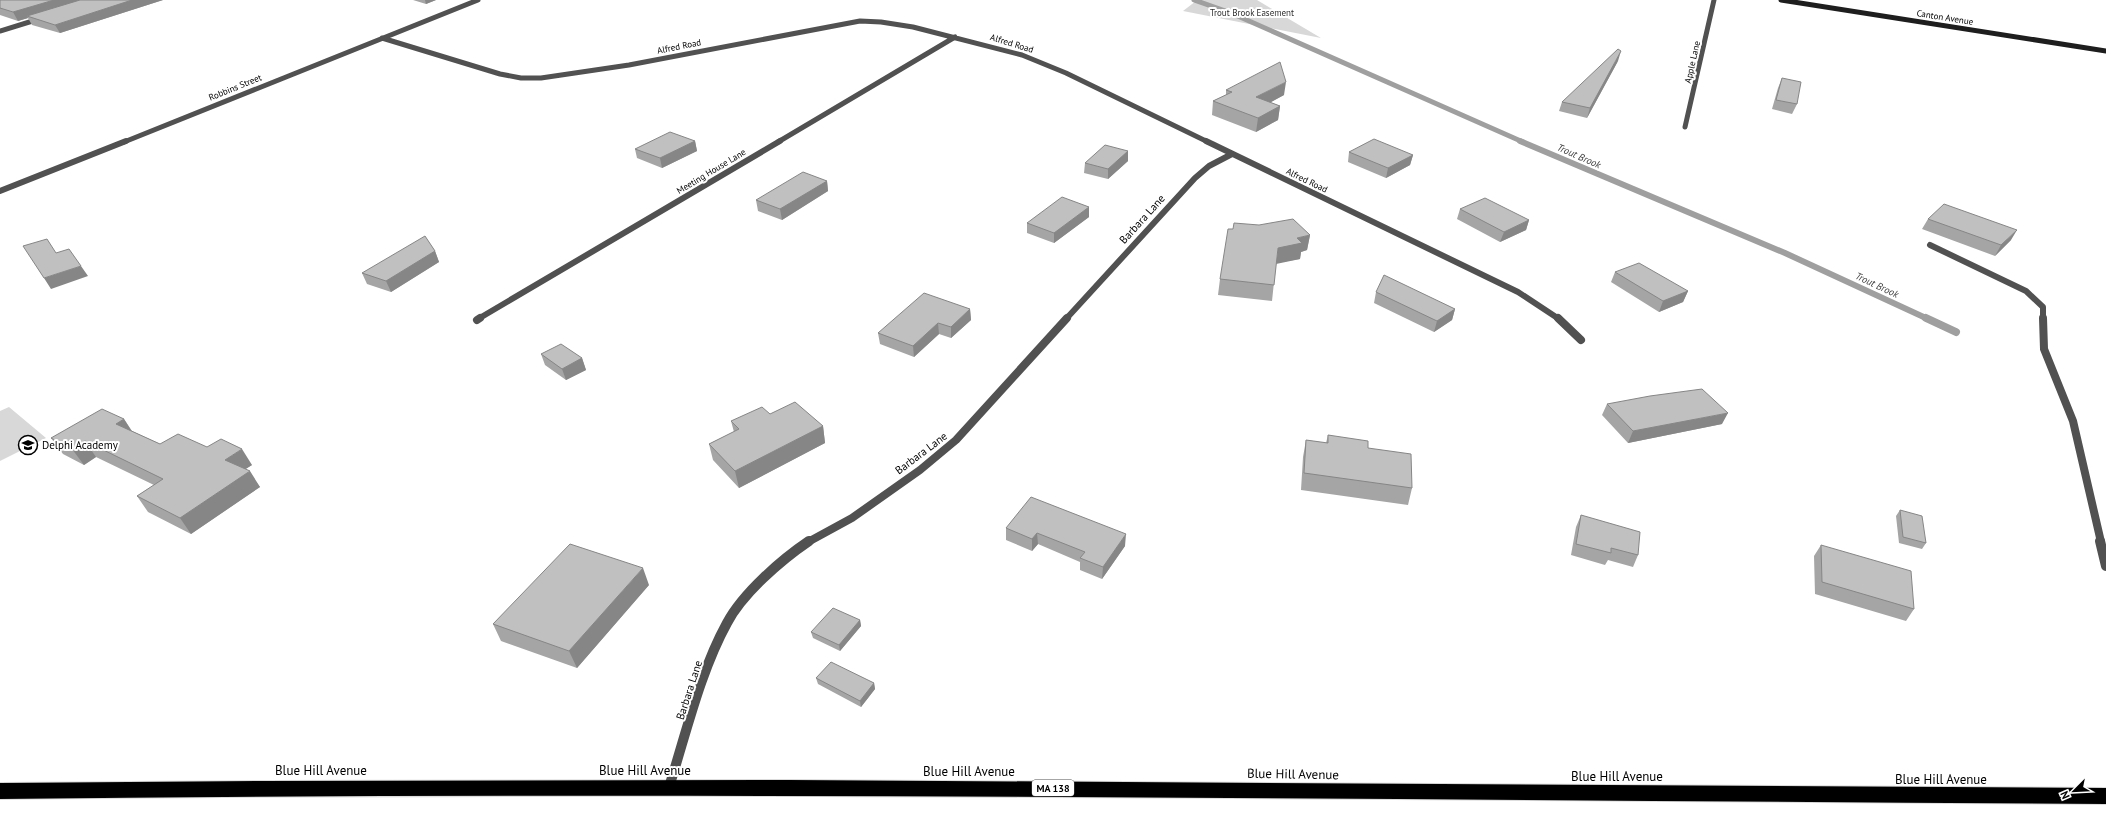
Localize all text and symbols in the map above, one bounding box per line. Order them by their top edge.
park label: Trout Brook Easement [1210,7,1294,18]
street label: Canton Avenue [1916,7,1975,27]
street label: Alfred Road [989,31,1035,55]
street label: Alfred Road [656,36,702,56]
street label: Apple Lane [1682,39,1702,84]
street label: Robbins Street [207,71,263,103]
water label: Trout Brook [1555,141,1603,172]
street label: Meeting House Lane [674,146,748,196]
street label: Alfred Road [1284,165,1330,195]
street label: Barbara Lane [1116,191,1168,247]
water label: Trout Brook [1853,269,1901,301]
street label: Barbara Lane [892,429,950,477]
school or university icon: Delphi Academy [17,434,39,456]
place label: Delphi Academy [42,438,119,452]
street label: Barbara Lane [673,658,705,721]
street label: Blue Hill Avenue [275,762,367,779]
street label: Blue Hill Avenue [599,762,691,779]
street label: Blue Hill Avenue [923,763,1015,780]
street label: Blue Hill Avenue [1247,765,1339,783]
street label: Blue Hill Avenue [1571,768,1663,785]
street label: Blue Hill Avenue [1895,771,1987,788]
north arrow [2054,771,2094,811]
road number: MA 138 [1032,780,1074,796]
text: N [2057,789,2073,801]

